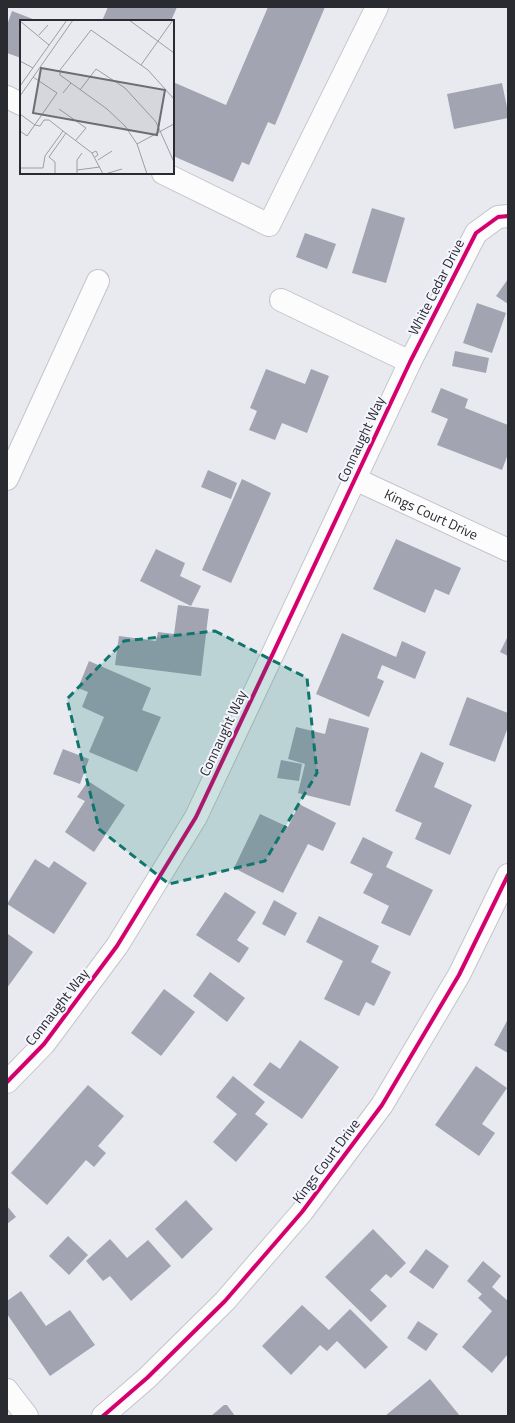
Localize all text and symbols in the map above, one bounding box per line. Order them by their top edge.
inset map [20,20,174,174]
street label: White Cedar Drive [402,235,469,339]
street label: Connaught Way [331,392,390,485]
street label: Kings Court Drive [381,483,482,545]
street label: Connaught Way [193,686,252,779]
street label: Connaught Way [20,963,94,1050]
street label: Kings Court Drive [287,1114,364,1207]

